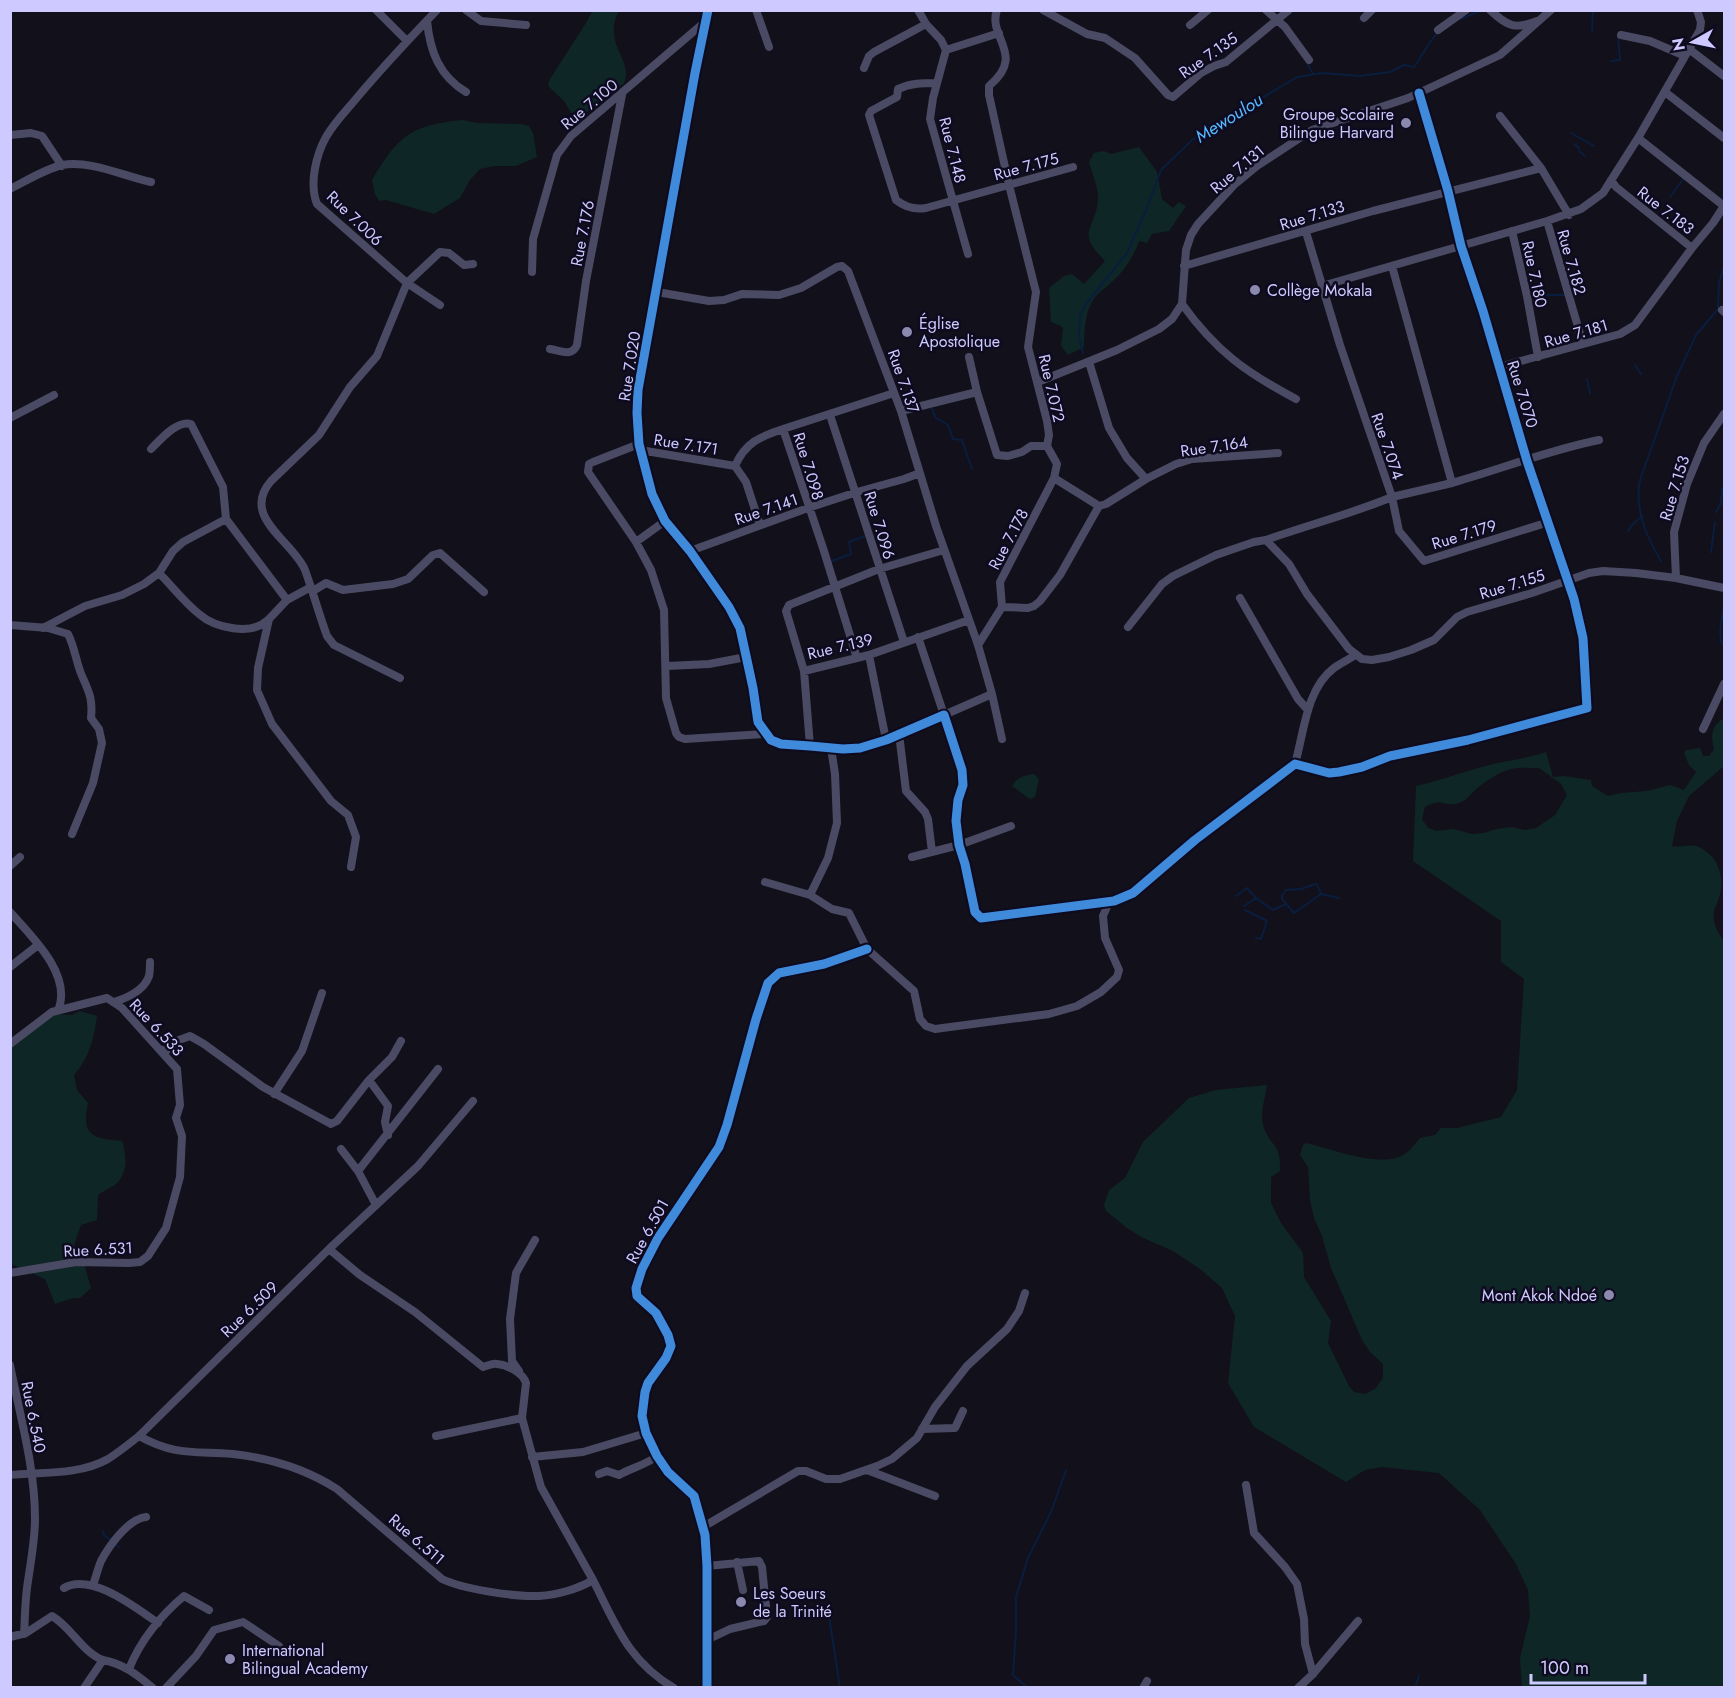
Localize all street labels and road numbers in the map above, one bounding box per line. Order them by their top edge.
street label: Rue 7.135 [1174,27,1242,84]
street label: Rue 7.100 [556,74,623,135]
street label: Rue 7.148 [933,115,972,186]
street label: Rue 7.131 [1205,140,1270,199]
street label: Rue 7.175 [991,147,1061,186]
street label: Rue 7.183 [1632,181,1699,240]
street label: Rue 7.006 [321,186,388,251]
street label: Rue 7.133 [1277,195,1348,236]
street label: Rue 7.176 [565,198,600,268]
street label: Rue 7.182 [1551,227,1592,298]
street label: Rue 7.180 [1516,239,1553,310]
street label: Rue 7.181 [1542,313,1611,354]
street label: Rue 7.020 [613,330,646,403]
street label: Rue 7.137 [882,346,925,417]
street label: Rue 7.072 [1033,352,1070,424]
street label: Rue 7.070 [1501,358,1544,431]
street label: Rue 7.074 [1365,410,1410,483]
street label: Rue 7.171 [652,428,720,461]
street label: Rue 7.098 [787,430,830,503]
street label: Rue 7.164 [1179,430,1249,463]
street label: Rue 7.153 [1654,453,1695,524]
street label: Rue 7.141 [731,488,801,531]
street label: Rue 7.096 [858,488,901,562]
street label: Rue 7.178 [983,505,1034,574]
street label: Rue 7.179 [1429,514,1499,555]
street label: Rue 7.155 [1477,564,1548,605]
street label: Rue 7.139 [805,628,875,665]
street label: Rue 6.533 [124,994,189,1061]
street label: Rue 6.501 [620,1195,675,1268]
street label: Rue 6.531 [63,1236,133,1263]
street label: Rue 6.509 [215,1276,283,1343]
street label: Rue 6.540 [15,1379,52,1455]
street label: Rue 6.511 [384,1508,450,1570]

